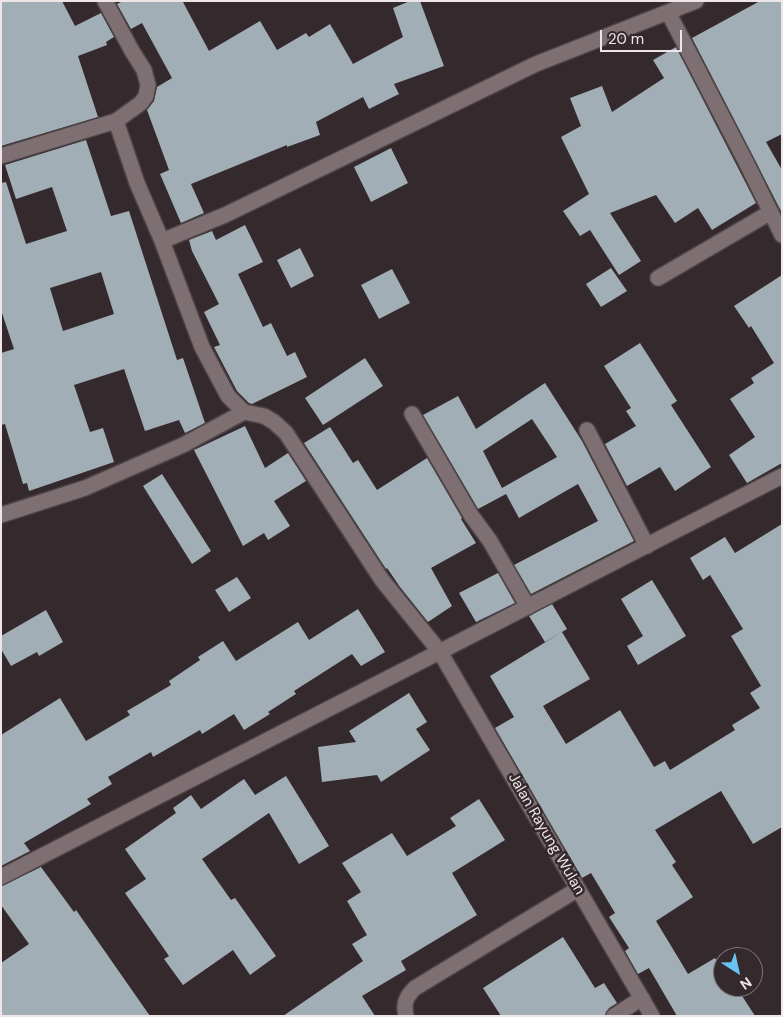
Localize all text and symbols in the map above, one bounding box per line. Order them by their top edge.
scale bar [603,20,686,52]
text: 20 m [608,29,644,49]
street label: Jalan Rayung Wulan [504,770,588,898]
north arrow [713,947,763,997]
text: N [737,973,755,994]

